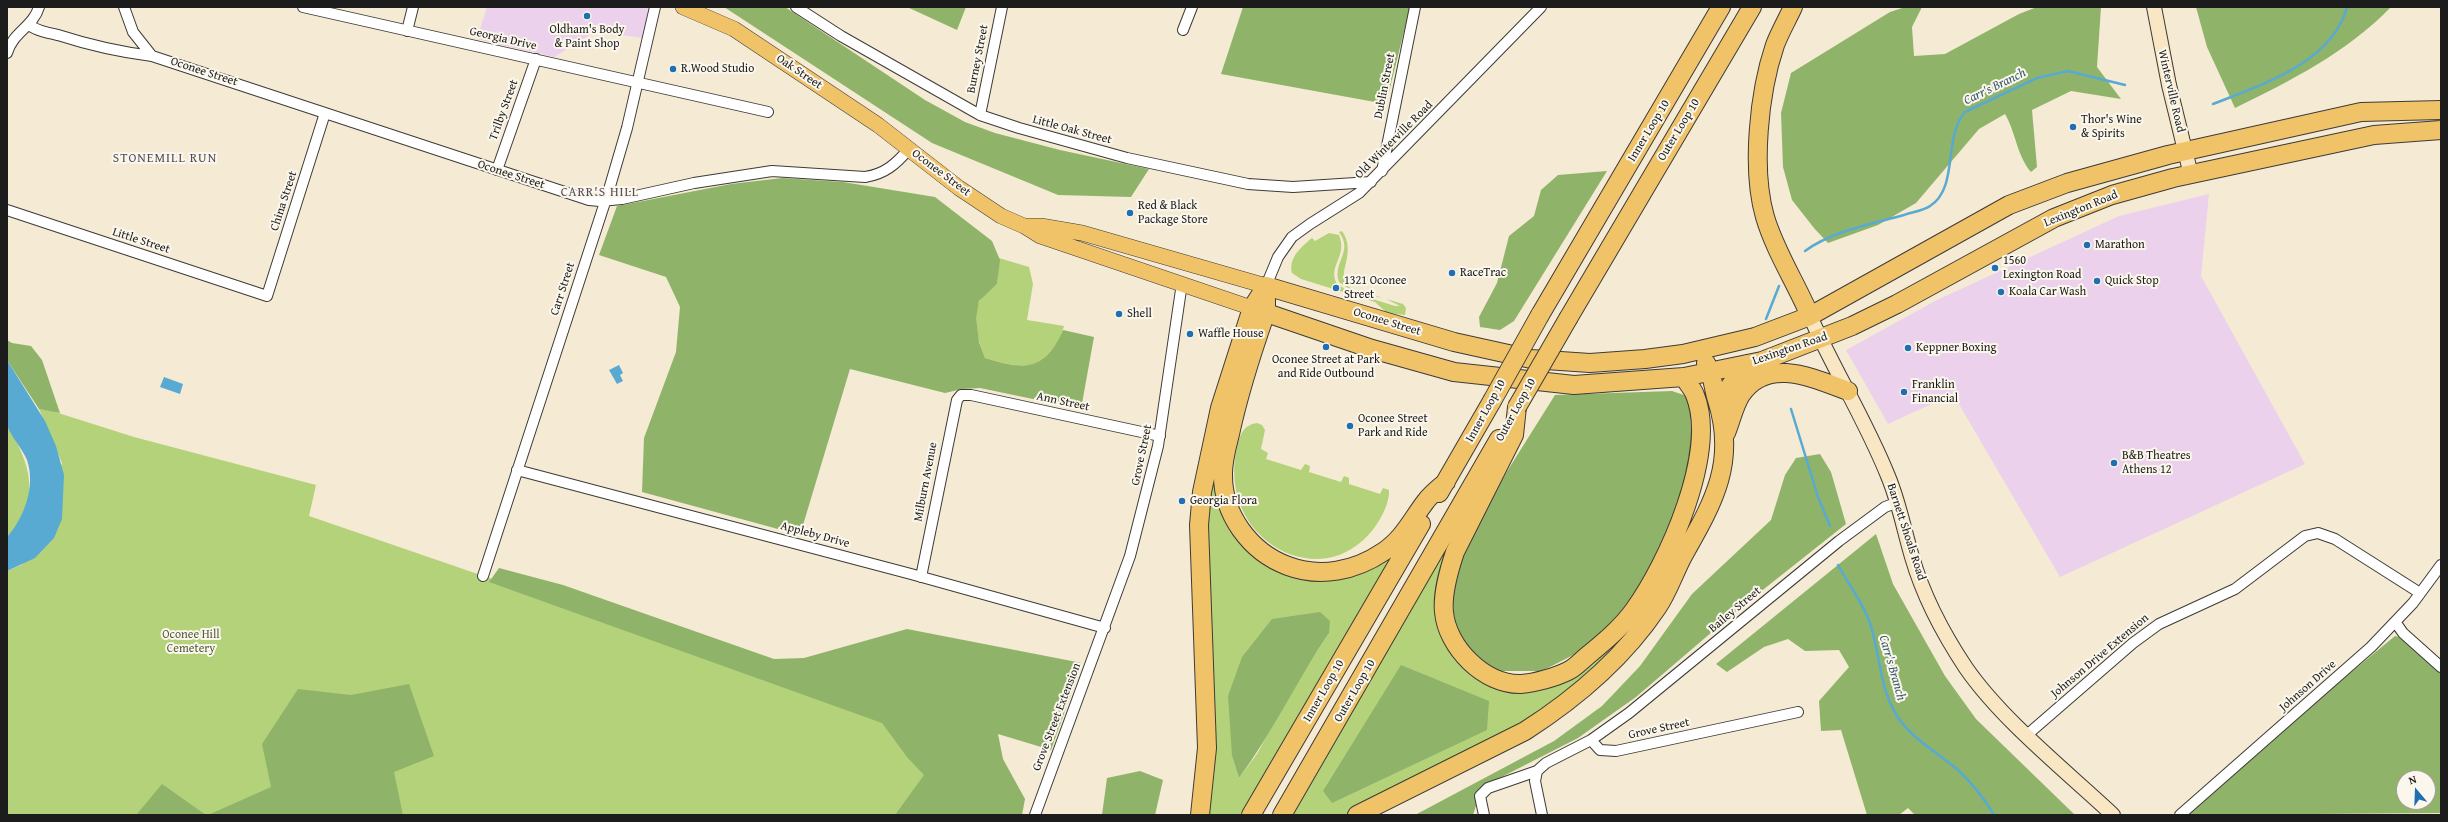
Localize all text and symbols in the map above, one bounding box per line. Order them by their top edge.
marker: Oldham's Body & Paint Shop [582,11,592,21]
place label: Oldham's Body & Paint Shop [549,23,625,51]
street label: Burney Street [964,23,992,95]
street label: Georgia Drive [468,24,538,54]
street label: Winterville Road [2154,48,2188,134]
street label: Oak Street [773,51,825,93]
street label: Dublin Street [1372,52,1398,120]
street label: Oconee Street [169,54,239,90]
place label: R.Wood Studio [681,62,754,76]
marker: R.Wood Studio [668,64,678,74]
water label: Carr's Branch [1961,65,2029,109]
street label: Trilby Street [486,78,522,142]
street label: Outer Loop 10 [1655,96,1703,164]
street label: Old Winterville Road [1352,98,1436,182]
street label: Inner Loop 10 [1625,98,1673,164]
street label: Little Oak Street [1031,113,1113,147]
place label: Thor's Wine & Spirits [2081,113,2142,141]
marker: Thor's Wine & Spirits [2068,122,2078,132]
street label: Oconee Street [909,146,973,200]
district label: STONEMILL RUN [113,151,217,167]
street label: Oconee Street [476,157,546,193]
street label: China Street [268,169,300,233]
district label: CARR'S HILL [561,185,639,201]
street label: Lexington Road [2042,188,2120,230]
place label: Red & Black Package Store [1138,199,1208,227]
marker: Red & Black Package Store [1125,208,1135,218]
street label: Little Street [110,225,172,257]
place label: Marathon [2095,238,2145,252]
marker: Marathon [2082,240,2092,250]
place label: 1560 Lexington Road [2003,254,2081,282]
street label: Carr Street [548,261,578,317]
marker: 1560 Lexington Road [1990,263,2000,273]
place label: RaceTrac [1460,266,1506,280]
marker: RaceTrac [1447,268,1457,278]
place label: 1321 Oconee Street [1344,274,1406,302]
place label: Quick Stop [2105,274,2159,288]
marker: Quick Stop [2092,276,2102,286]
marker: 1321 Oconee Street [1331,283,1341,293]
place label: Koala Car Wash [2009,285,2086,299]
marker: Koala Car Wash [1996,287,2006,297]
street label: Oconee Street [1352,305,1422,339]
place label: Shell [1127,307,1152,321]
marker: Shell [1114,309,1124,319]
place label: Waffle House [1198,327,1264,341]
marker: Waffle House [1185,329,1195,339]
street label: Lexington Road [1751,329,1829,369]
place label: Keppner Boxing [1916,341,1997,355]
marker: Oconee Street at Park and Ride Outbound [1321,342,1331,352]
marker: Keppner Boxing [1903,343,1913,353]
place label: Oconee Street at Park and Ride Outbound [1272,353,1380,381]
street label: Outer Loop 10 [1493,376,1539,444]
street label: Inner Loop 10 [1463,377,1509,445]
place label: Franklin Financial [1912,378,1958,406]
marker: Franklin Financial [1899,387,1909,397]
street label: Ann Street [1035,389,1091,415]
place label: Oconee Street Park and Ride [1358,412,1428,440]
marker: Oconee Street Park and Ride [1345,421,1355,431]
street label: Grove Street [1129,423,1155,487]
street label: Milburn Avenue [911,441,941,523]
place label: B&B Theatres Athens 12 [2122,449,2191,477]
marker: B&B Theatres Athens 12 [2109,458,2119,468]
street label: Barnett Shoals Road [1884,482,1928,582]
place label: Georgia Flora [1190,494,1257,508]
marker: Georgia Flora [1177,496,1187,506]
street label: Appleby Drive [779,519,851,551]
street label: Bailey Street [1706,584,1764,636]
street label: Johnson Drive Extension [2048,611,2152,701]
park label: Oconee Hill Cemetery [162,628,220,656]
water label: Carr's Branch [1875,633,1909,703]
street label: Inner Loop 10 [1300,657,1348,725]
street label: Outer Loop 10 [1331,657,1379,725]
street label: Johnson Drive [2277,657,2339,715]
street label: Grove Street Extension [1030,661,1084,773]
street label: Grove Street [1627,716,1691,742]
north arrow [2396,770,2436,810]
text: N [2406,771,2418,788]

